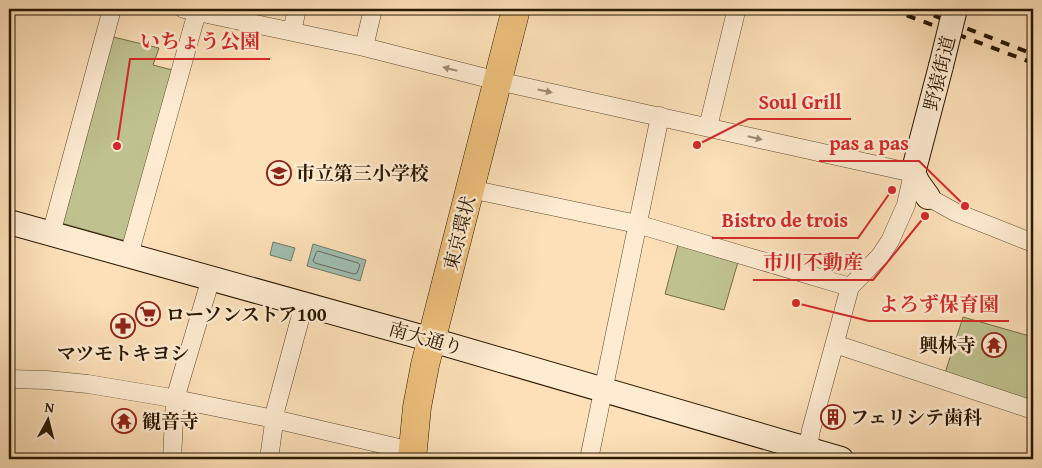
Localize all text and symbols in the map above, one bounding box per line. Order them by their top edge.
callout: いちょう公園 [130,24,270,59]
text: いちょう公園 [140,26,260,55]
street label: 野猿街道 [916,33,962,113]
one-way arrow [443,65,458,73]
callout: Soul Grill [748,84,851,119]
one-way arrow [538,87,553,95]
text: Soul Grill [758,87,842,116]
callout: pas a pas [819,126,919,161]
text: pas a pas [829,128,909,157]
one-way arrow [748,134,763,142]
place label: 市立第三小学校 [296,159,429,187]
school or university icon: 市立第三小学校 [266,160,292,186]
street label: 東京環状 [436,193,482,273]
callout: Bistro de trois [712,203,858,238]
text: Bistro de trois [722,205,848,234]
callout: 市川不動産 [753,245,873,280]
text: 市川不動産 [763,247,863,276]
callout: よろず保育園 [869,286,1009,321]
text: よろず保育園 [879,289,999,318]
place label: ローソンストア100 [166,300,327,328]
supermarket icon: ローソンストア100 [135,301,161,327]
pharmacy icon: マツモトキヨシ [110,313,136,339]
street label: 南大通り [386,314,466,362]
place label: 興林寺 [919,331,976,359]
temple icon: 興林寺 [981,332,1007,358]
place label: マツモトキヨシ [57,339,189,367]
north arrow [22,396,72,446]
text: N [44,397,56,418]
place label: フェリシテ歯科 [850,403,982,431]
building icon: フェリシテ歯科 [820,404,846,430]
place label: 観音寺 [142,407,199,435]
temple icon: 観音寺 [111,408,137,434]

